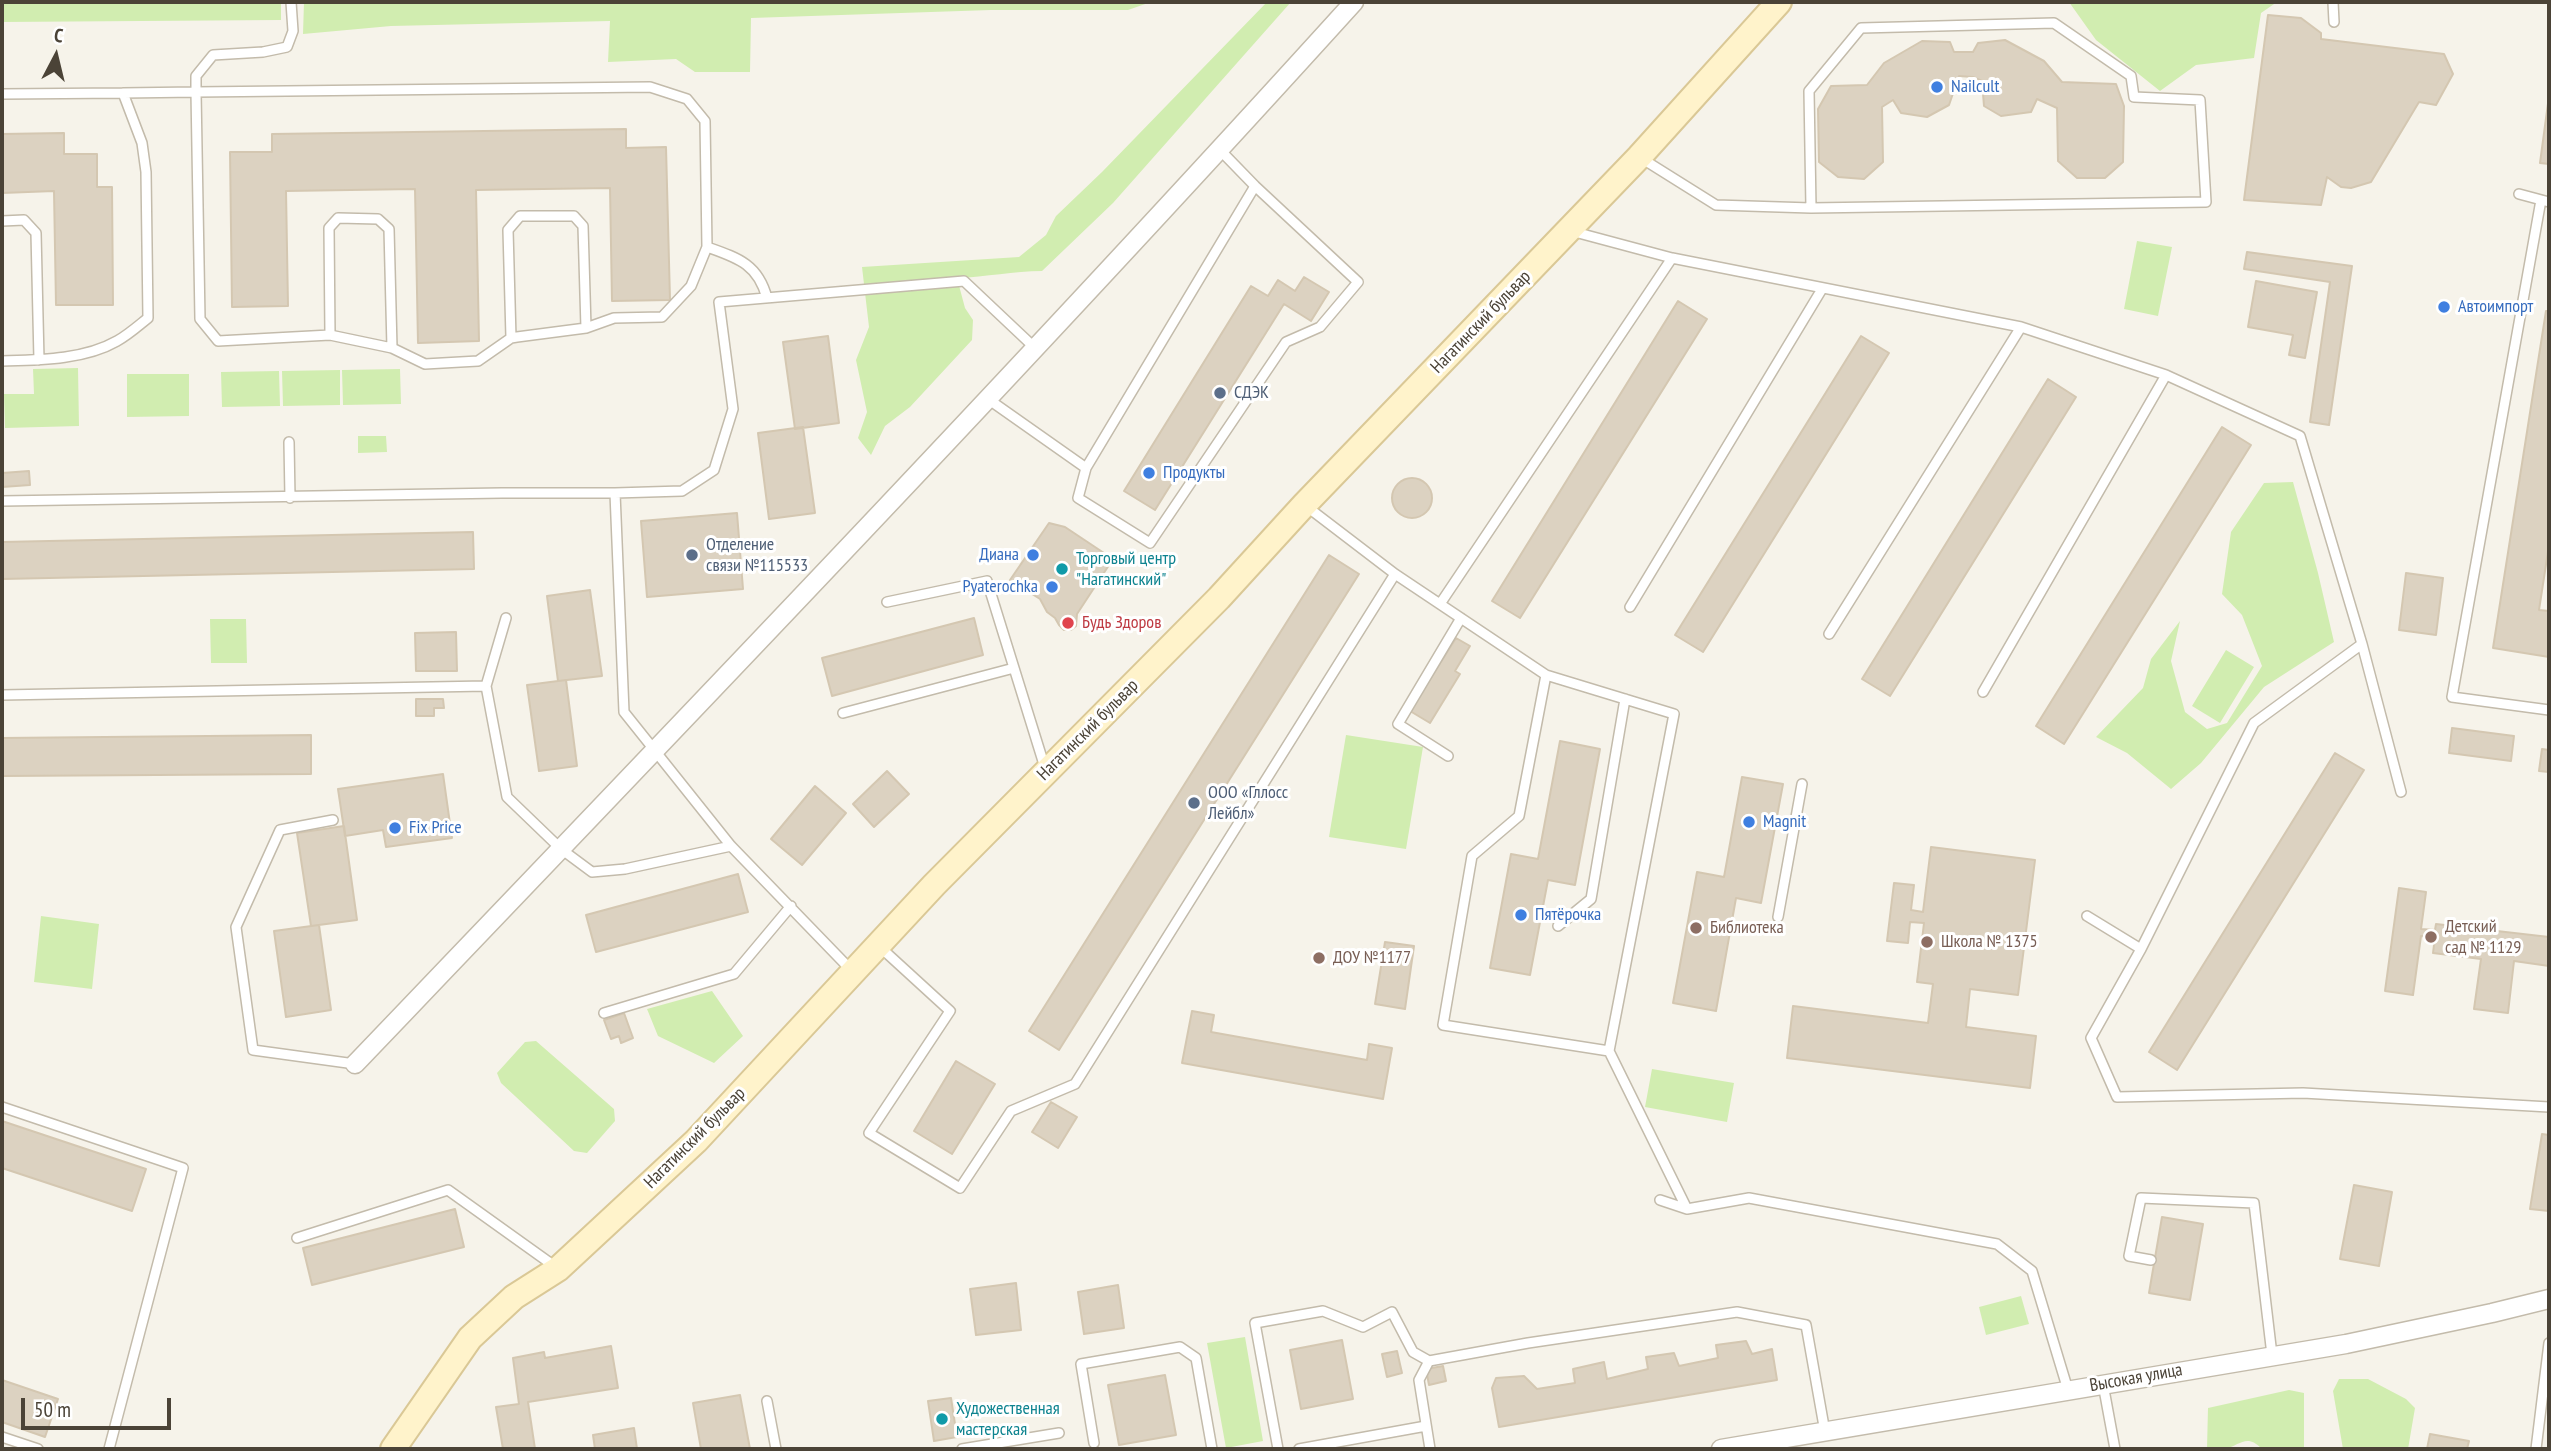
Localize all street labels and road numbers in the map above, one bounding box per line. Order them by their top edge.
street label: Нагатинский бульвар [1427,266,1535,378]
street label: Нагатинский бульвар [1033,675,1143,785]
street label: Нагатинский бульвар [640,1083,750,1193]
street label: Высокая улица [2088,1359,2184,1397]

